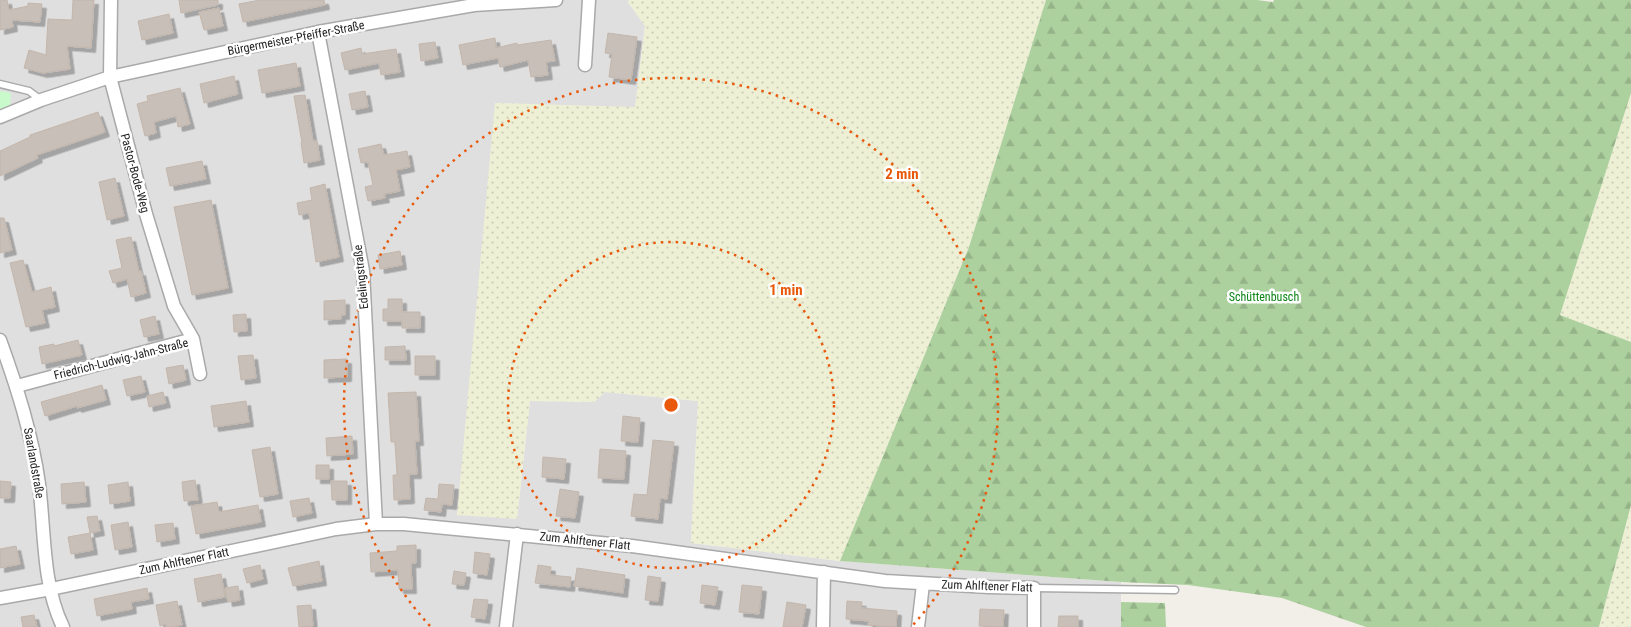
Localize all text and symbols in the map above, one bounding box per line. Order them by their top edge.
street label: Bürgermeister-Pfeiffer-Straße [226,18,366,58]
street label: Pastor-Bode-Weg [118,132,152,214]
text: 2 min [885,165,919,183]
street label: Edelingstraße [351,244,371,310]
text: 1 min [769,281,803,299]
park label: Schüttenbusch [1229,290,1299,304]
street label: Friedrich-Ludwig-Jahn-Straße [52,335,190,382]
centre of rings [662,396,680,414]
street label: Saarlandstraße [21,426,47,500]
street label: Zum Ahlftener Flatt [539,529,632,553]
street label: Zum Ahlftener Flatt [138,545,231,577]
street label: Zum Ahlftener Flatt [941,577,1033,595]

